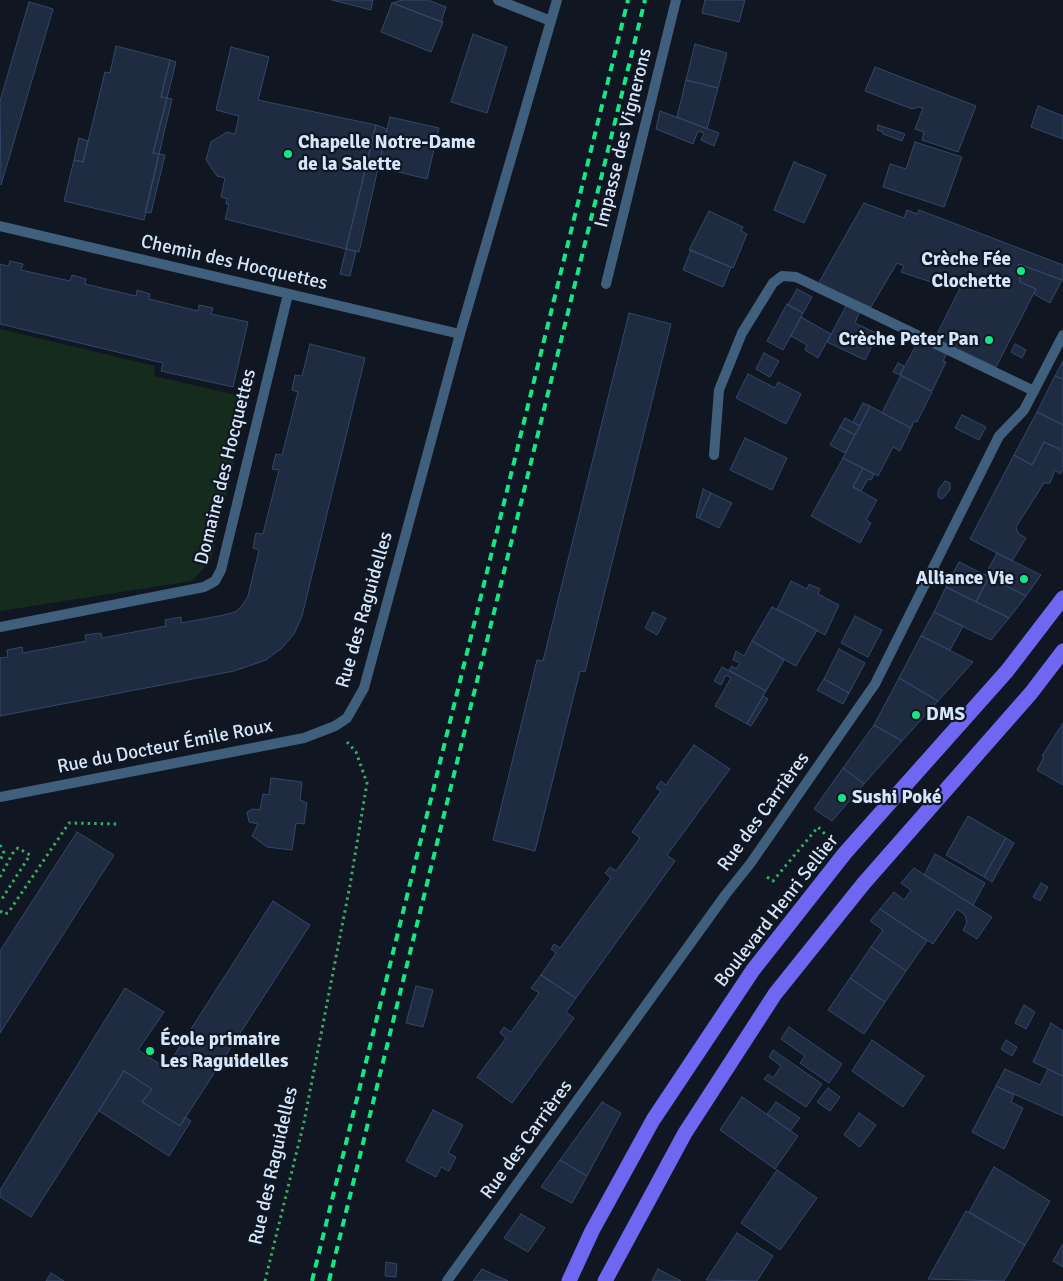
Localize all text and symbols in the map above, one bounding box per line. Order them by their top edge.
street label: Impasse des Vignerons [591,46,657,230]
place label: Chapelle Notre-Dame de la Salette [298,132,475,176]
marker: Chapelle Notre-Dame de la Salette [282,148,294,160]
street label: Chemin des Hocquettes [139,230,329,296]
place label: Crèche Fée Clochette [921,249,1011,293]
marker: Crèche Fée Clochette [1015,265,1027,277]
place label: Crèche Peter Pan [838,329,979,351]
marker: Crèche Peter Pan [983,334,995,346]
street label: Domaine des Hocquettes [191,367,261,567]
street label: Rue des Raguidelles [332,529,398,691]
place label: Alliance Vie [916,568,1014,590]
marker: Alliance Vie [1018,573,1030,585]
place label: DMS [926,704,965,726]
marker: DMS [910,709,922,721]
street label: Rue du Docteur Émile Roux [55,715,275,779]
street label: Rue des Carrières [713,748,815,876]
place label: Sushi Poké [852,787,941,809]
marker: Sushi Poké [836,792,848,804]
street label: Boulevard Henri Sellier [710,830,844,992]
place label: École primaire Les Raguidelles [160,1029,288,1073]
marker: École primaire Les Raguidelles [144,1045,156,1057]
street label: Rue des Carrières [476,1076,578,1204]
street label: Rue des Raguidelles [245,1085,303,1247]

